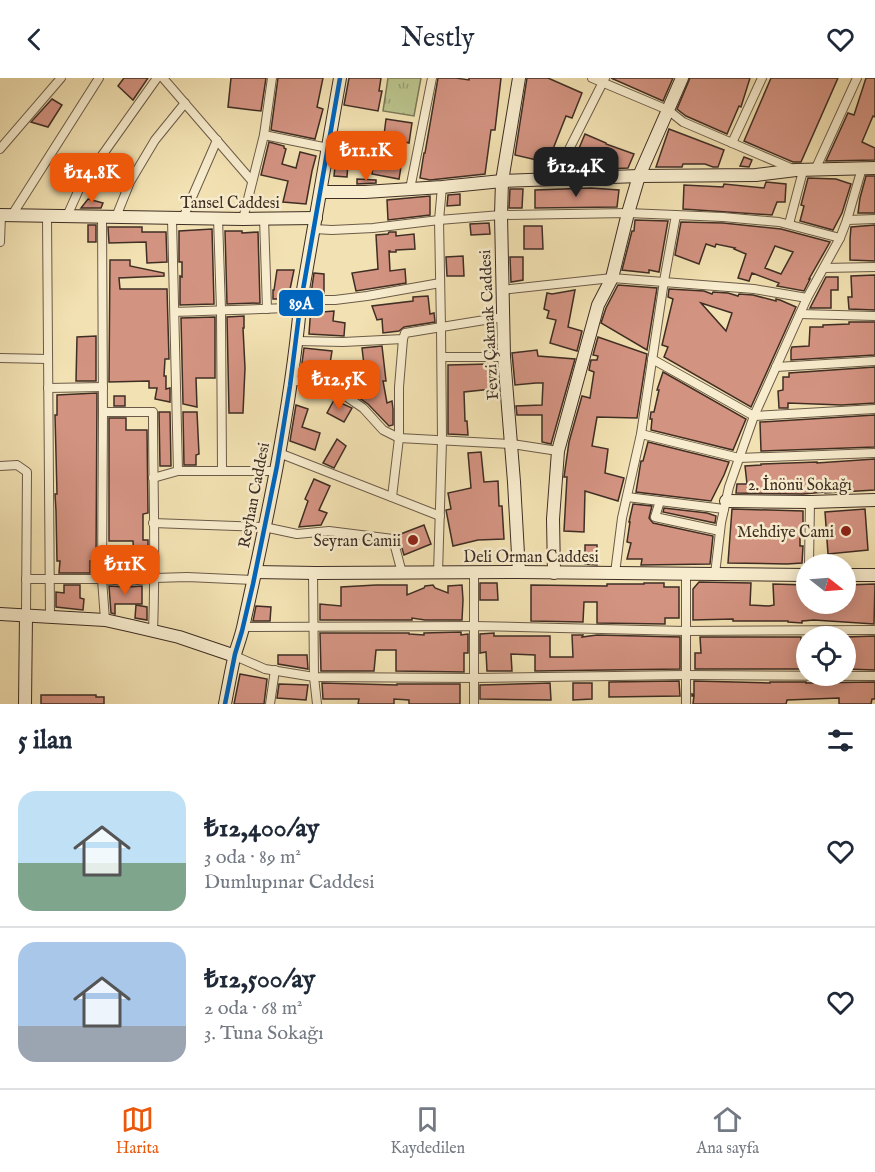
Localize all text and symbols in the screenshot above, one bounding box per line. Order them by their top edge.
text: Nestly [400,22,475,56]
icon: back [18,23,51,56]
icon: heart [824,23,857,56]
pin: ₺11.1K [317,131,415,182]
text: ₺11.1K [340,138,392,163]
pin: ₺12.4K [527,147,625,198]
pin: ₺14.8K [43,153,141,204]
text: ₺12.4K [548,154,604,179]
text: ₺14.8K [64,160,120,185]
street label: Tansel Caddesi [180,194,280,214]
street label: Fevzi Çakmak Caddesi [476,249,504,401]
line badge: 89A [278,289,324,317]
text: 89A [289,295,314,315]
pin: ₺12.5K [290,360,388,411]
text: ₺12.5K [312,367,366,392]
street label: Reyhan Caddesi [235,441,275,550]
street label: 2. İnönü Sokağı [748,474,852,496]
place label: Mehdiye Cami [737,523,834,543]
marker: Mehdiye Cami [839,524,853,538]
place label: Seyran Camii [314,532,401,552]
marker: Seyran Camii [406,533,420,547]
pin: ₺11K [89,545,161,596]
street label: Deli Orman Caddesi [463,548,599,568]
text: ₺11K [105,552,145,577]
north arrow [796,554,856,614]
map controls [796,554,856,686]
button: locate [796,626,856,686]
text: 5 ilan [18,724,72,757]
icon: filters [824,724,857,757]
text: ₺12,400/ay [204,812,319,845]
icon: home [66,815,138,887]
icon: heart [824,835,857,868]
text: 3 oda · 89 m² [204,845,301,870]
text: Dumlupınar Caddesi [204,870,375,895]
text: ₺12,500/ay [204,963,315,996]
icon: home [66,966,138,1038]
icon: heart [824,986,857,1019]
text: 2 oda · 68 m² [204,996,303,1021]
text: 3. Tuna Sokağı [204,1021,323,1046]
tab: Harita [116,1103,159,1159]
tab: Kaydedilen [390,1103,465,1159]
tab: Ana sayfa [697,1103,759,1159]

